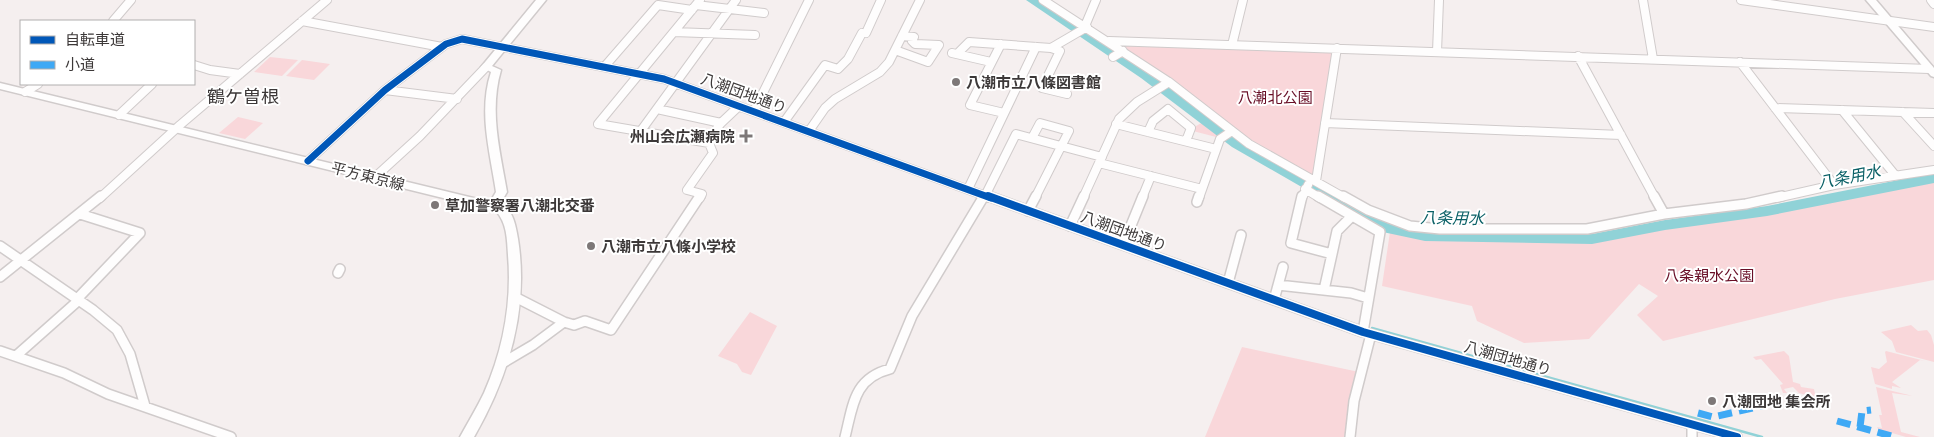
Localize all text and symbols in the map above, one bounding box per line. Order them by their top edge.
legend [20,20,195,85]
text: 自転車道 [65,31,125,48]
text: 小道 [65,56,95,73]
street label: 八潮団地通り [699,70,789,116]
place label: 八潮市立八條図書館 [966,74,1101,91]
marker: 八潮市立八條図書館 [950,76,962,88]
district label: 鶴ケ曽根 [207,86,279,107]
park label: 八潮北公園 [1237,89,1313,106]
place label: 州山会広瀬病院 [630,128,735,145]
marker: 州山会広瀬病院 [739,129,753,143]
street label: 平方東京線 [330,159,406,193]
water label: 八条用水 [1816,161,1884,192]
place label: 草加警察署八潮北交番 [445,197,595,214]
marker: 草加警察署八潮北交番 [429,199,441,211]
street label: 八潮団地通り [1079,208,1169,254]
water label: 八条用水 [1420,208,1486,228]
place label: 八潮市立八條小学校 [601,238,736,255]
marker: 八潮市立八條小学校 [585,240,597,252]
park label: 八条親水公園 [1664,267,1754,284]
street label: 八潮団地通り [1462,337,1554,379]
place label: 八潮団地 集会所 [1722,393,1830,410]
marker: 八潮団地 集会所 [1706,395,1718,407]

